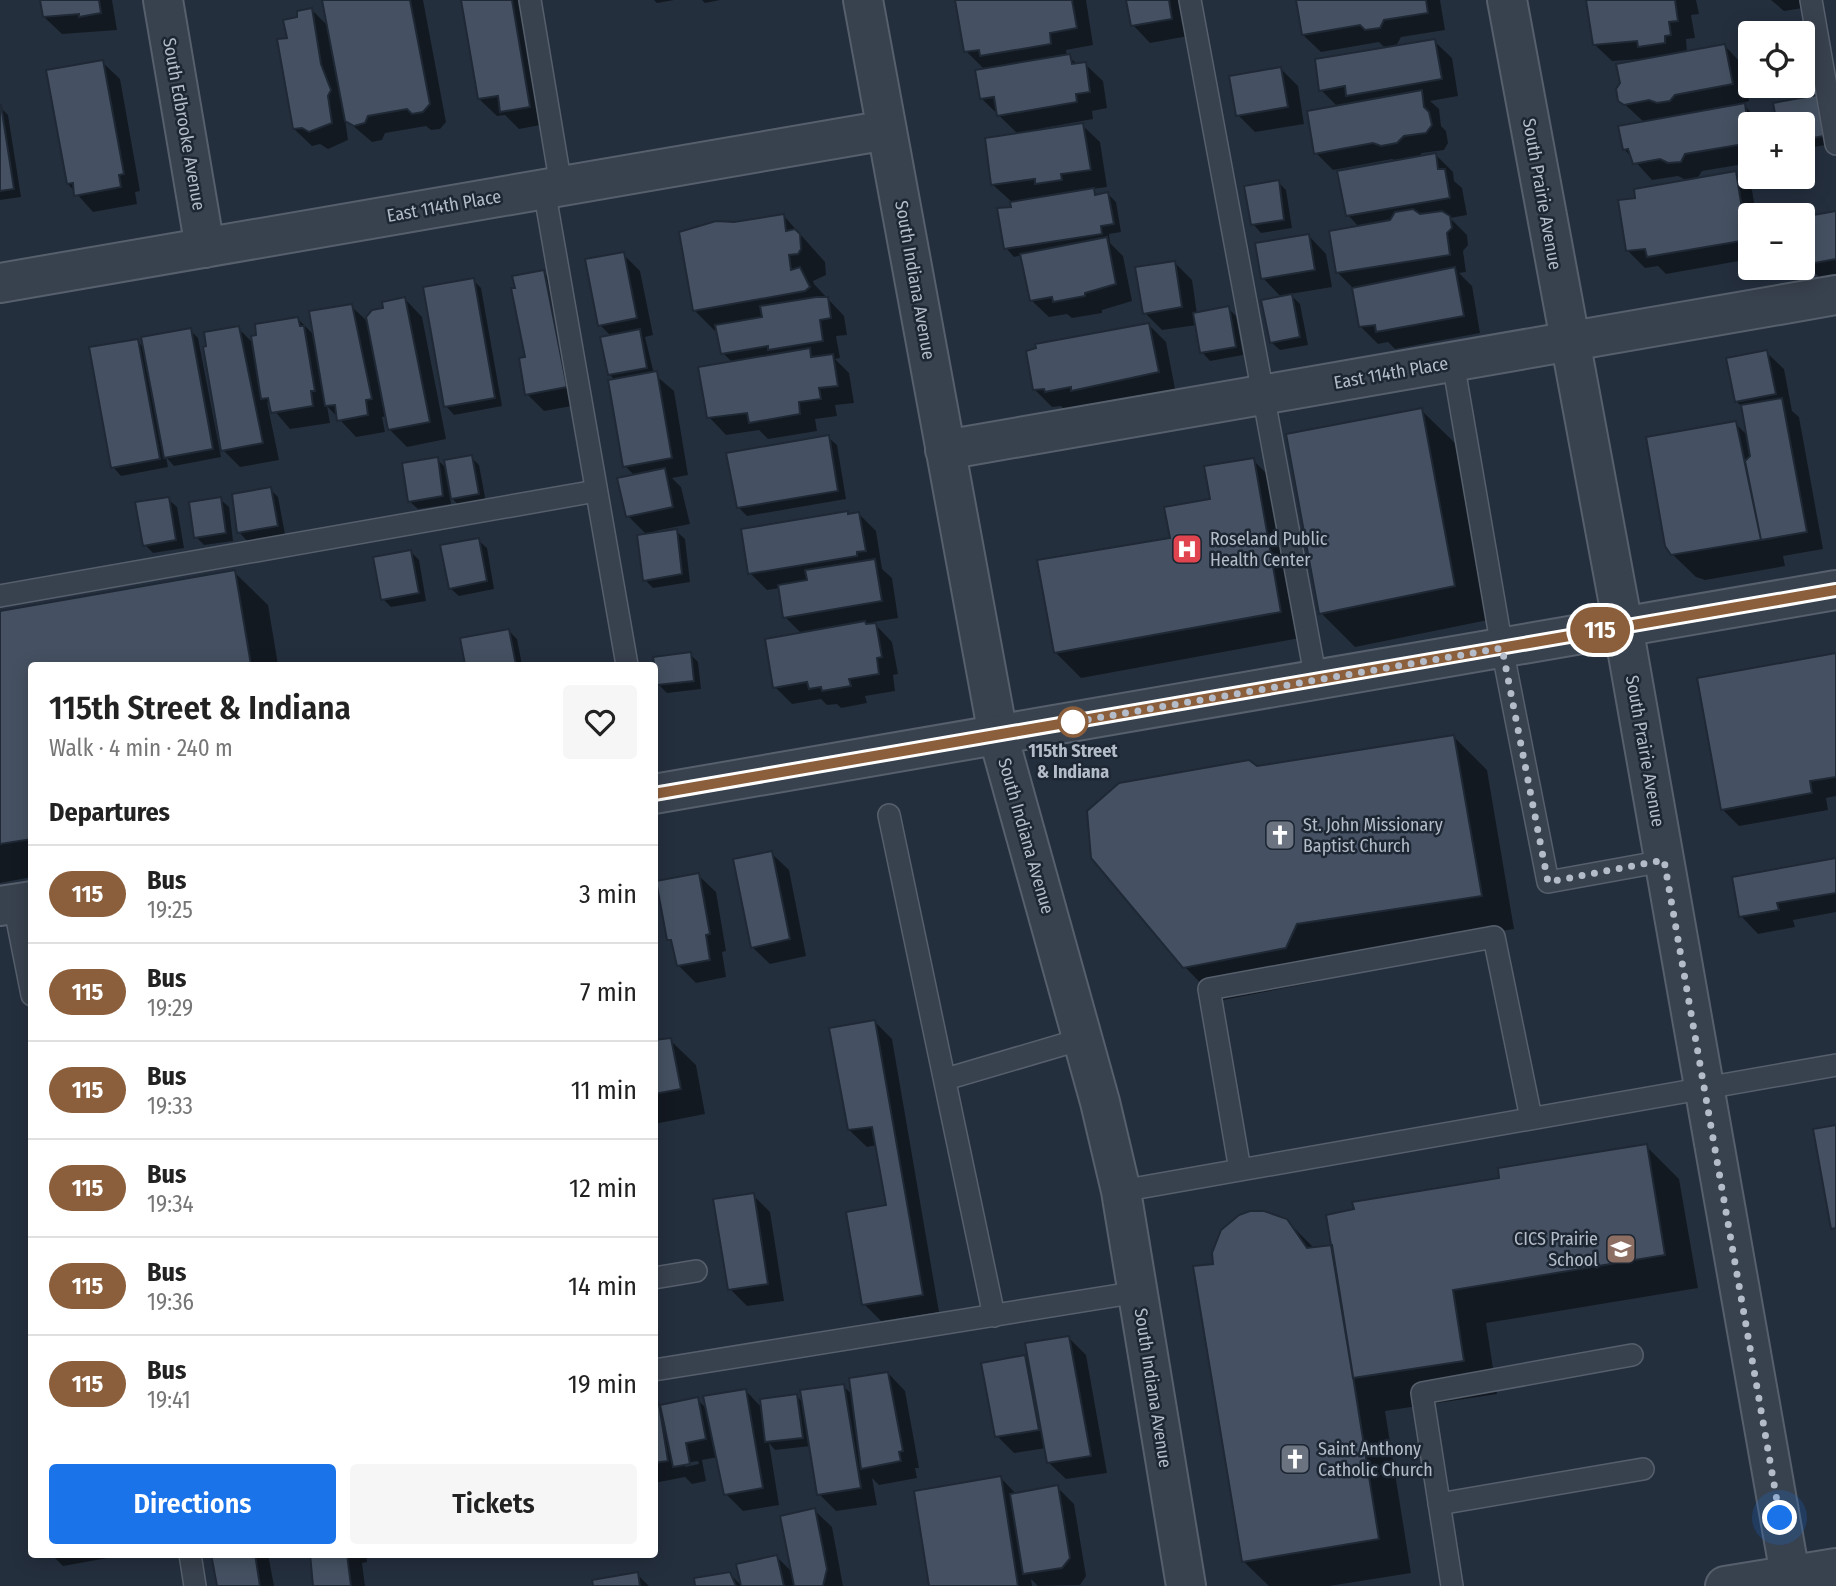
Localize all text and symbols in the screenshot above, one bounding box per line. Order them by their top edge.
map controls [1738,21,1815,280]
button: locate [1738,21,1815,98]
street label: South Edbrooke Avenue [158,36,210,212]
button: + [1738,112,1815,189]
street label: South Prairie Avenue [1518,116,1566,272]
street label: East 114th Place [385,185,503,227]
street label: South Indiana Avenue [890,199,940,361]
button: − [1738,203,1815,280]
street label: East 114th Place [1332,352,1450,394]
place label: Roseland Public Health Center [1210,528,1328,571]
hospital icon: Roseland Public Health Center [1170,532,1204,566]
line badge: 115 [1560,607,1640,653]
text: 115 [1584,616,1616,644]
street label: South Prairie Avenue [1621,673,1669,829]
button: heart [563,685,637,759]
text: 115th Street & Indiana [49,688,351,728]
marker: 115th Street & Indiana [1058,707,1088,737]
text: Walk · 4 min · 240 m [49,734,233,762]
place label: 115th Street & Indiana [1028,740,1118,783]
street label: South Indiana Avenue [993,755,1059,917]
text: Departures [49,797,170,828]
place label: St. John Missionary Baptist Church [1303,814,1443,857]
church icon: St. John Missionary Baptist Church [1263,818,1297,852]
text: Bus [147,865,186,896]
text: 3 min [579,879,637,910]
text: 115 [72,880,103,908]
text: 19:25 [147,896,193,924]
text: Bus [147,963,186,994]
text: 7 min [580,977,637,1008]
text: 115 [72,978,103,1006]
text: 19:29 [147,994,193,1022]
text: Bus [147,1061,186,1092]
text: 11 min [571,1075,637,1106]
text: 115 [72,1076,103,1104]
text: 19:33 [147,1092,193,1120]
text: Bus [147,1159,186,1190]
text: 12 min [569,1173,637,1204]
text: 115 [72,1174,103,1202]
text: 19:34 [147,1190,194,1218]
place label: CICS Prairie School [1514,1228,1598,1271]
school or university icon: CICS Prairie School [1604,1232,1638,1266]
text: Bus [147,1257,186,1288]
text: 14 min [568,1271,637,1302]
text: 115 [72,1272,103,1300]
text: 19:36 [147,1288,194,1316]
street label: South Indiana Avenue [1130,1307,1176,1469]
text: Bus [147,1355,186,1386]
text: 19 min [568,1369,637,1400]
text: 115 [72,1370,103,1398]
text: 19:41 [147,1386,191,1414]
place label: Saint Anthony Catholic Church [1318,1438,1433,1481]
church icon: Saint Anthony Catholic Church [1278,1442,1312,1476]
button: Directions [49,1464,336,1544]
button: Tickets [350,1464,637,1544]
your location [1762,1500,1797,1535]

